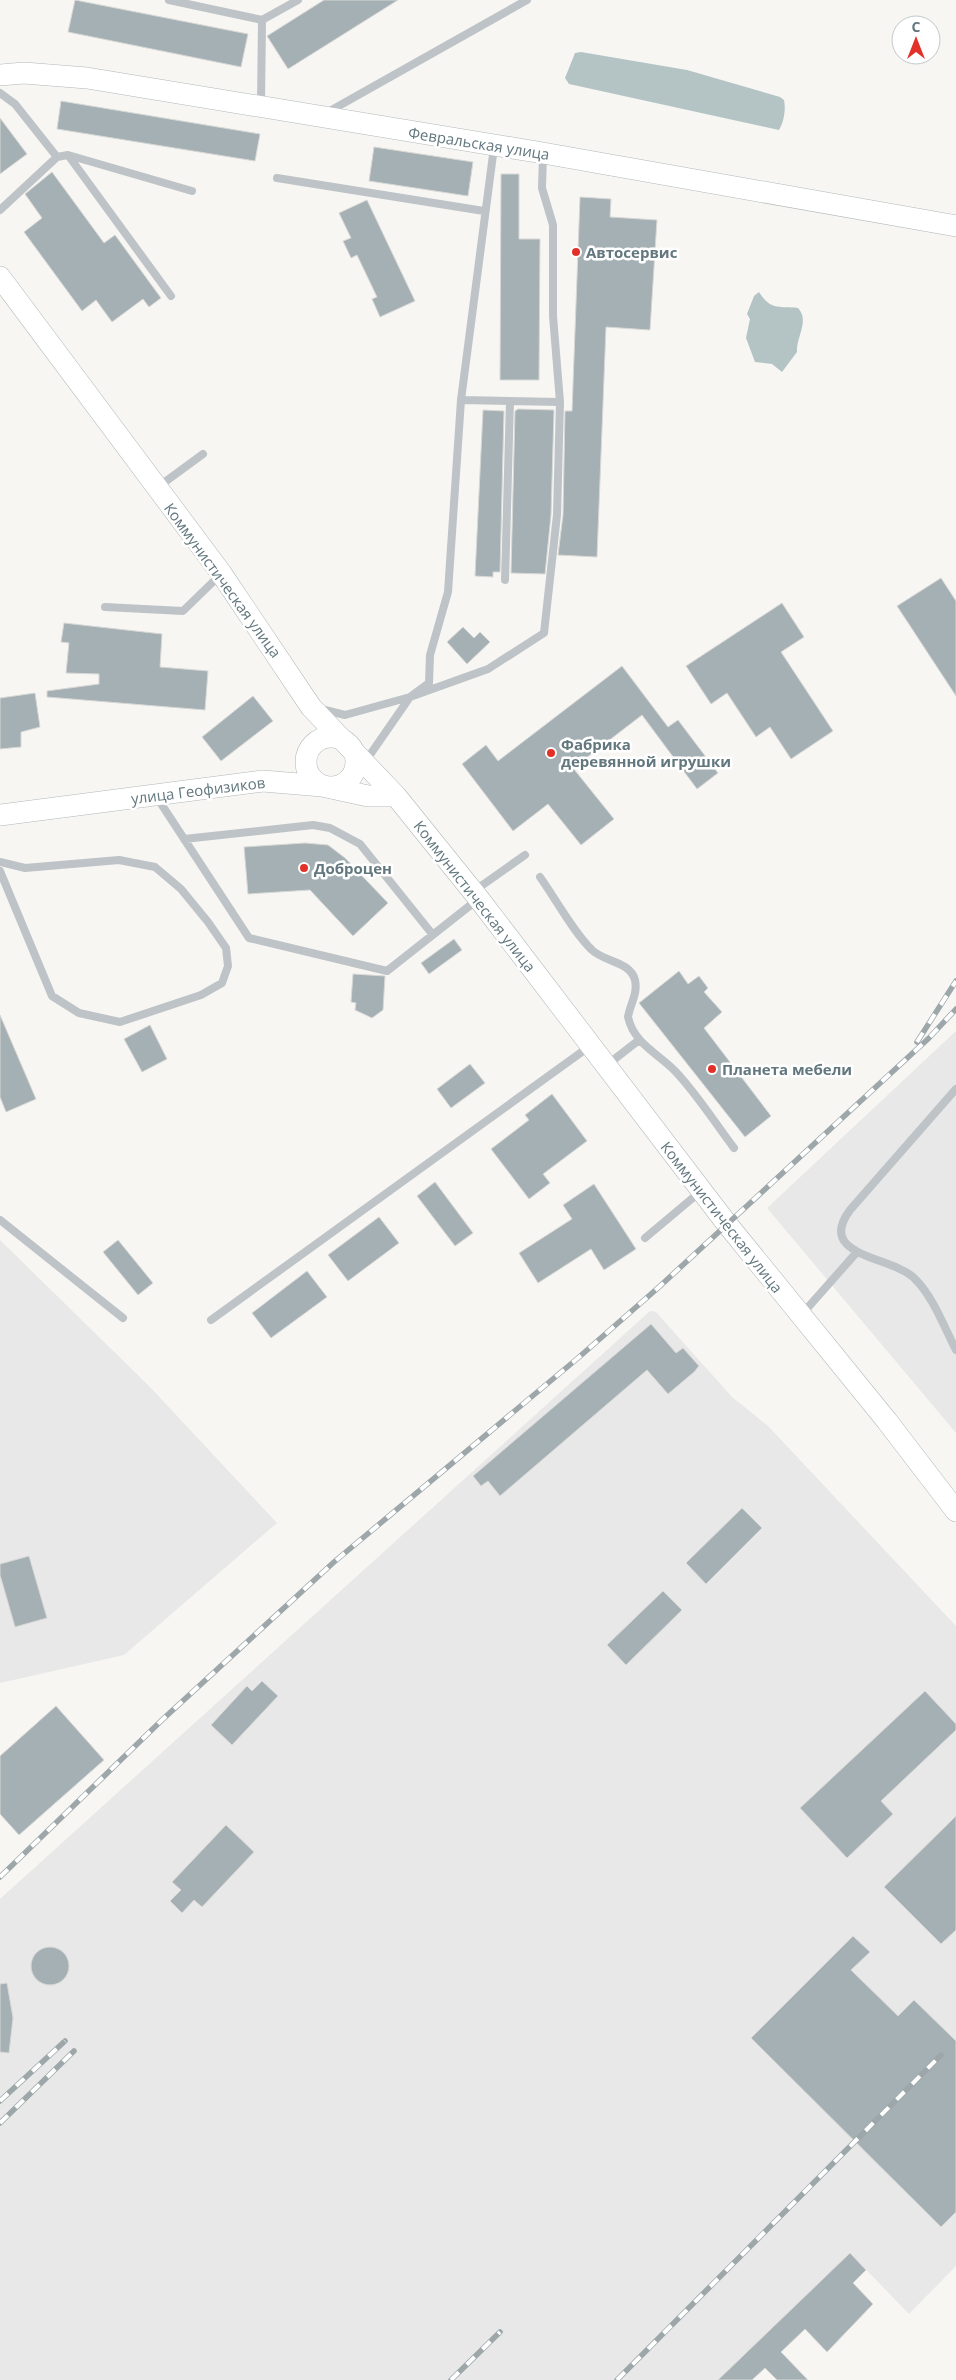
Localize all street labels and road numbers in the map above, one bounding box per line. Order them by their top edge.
street label: Февральская улица [407,122,551,164]
street label: Коммунистическая улица [160,499,286,661]
street label: улица Геофизиков [130,772,266,808]
street label: Коммунистическая улица [410,816,540,976]
street label: Коммунистическая улица [657,1137,787,1297]

